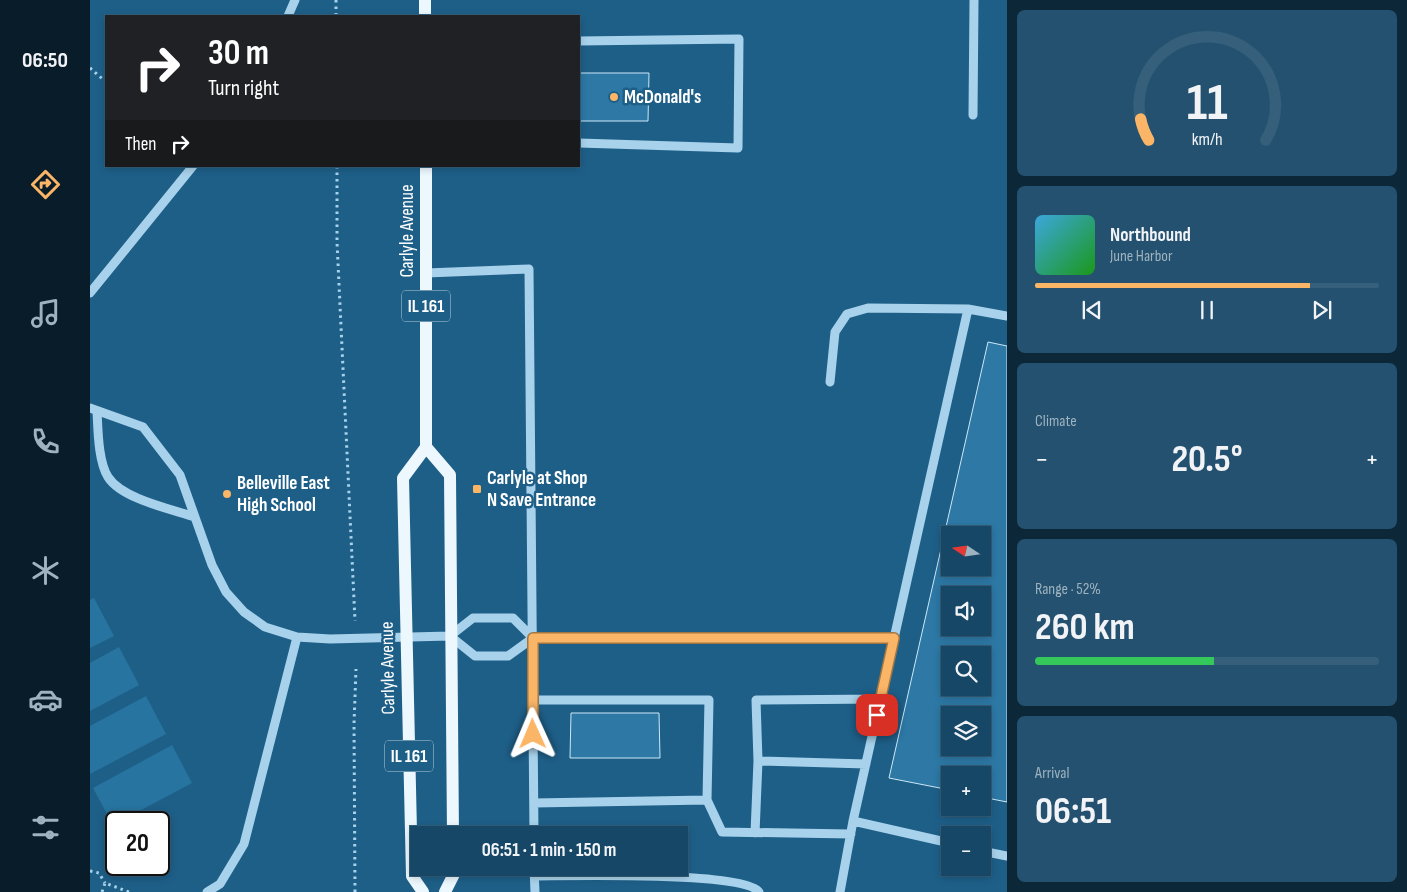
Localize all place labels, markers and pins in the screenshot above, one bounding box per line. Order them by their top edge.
place label: McDonald's [624,86,701,109]
marker: McDonald's [608,91,620,103]
place label: Carlyle at Shop N Save Entrance [487,467,596,512]
place label: Belleville East High School [237,472,330,517]
marker: Carlyle at Shop N Save Entrance [471,483,483,495]
marker: Belleville East High School [221,488,233,500]
pin [856,694,898,736]

